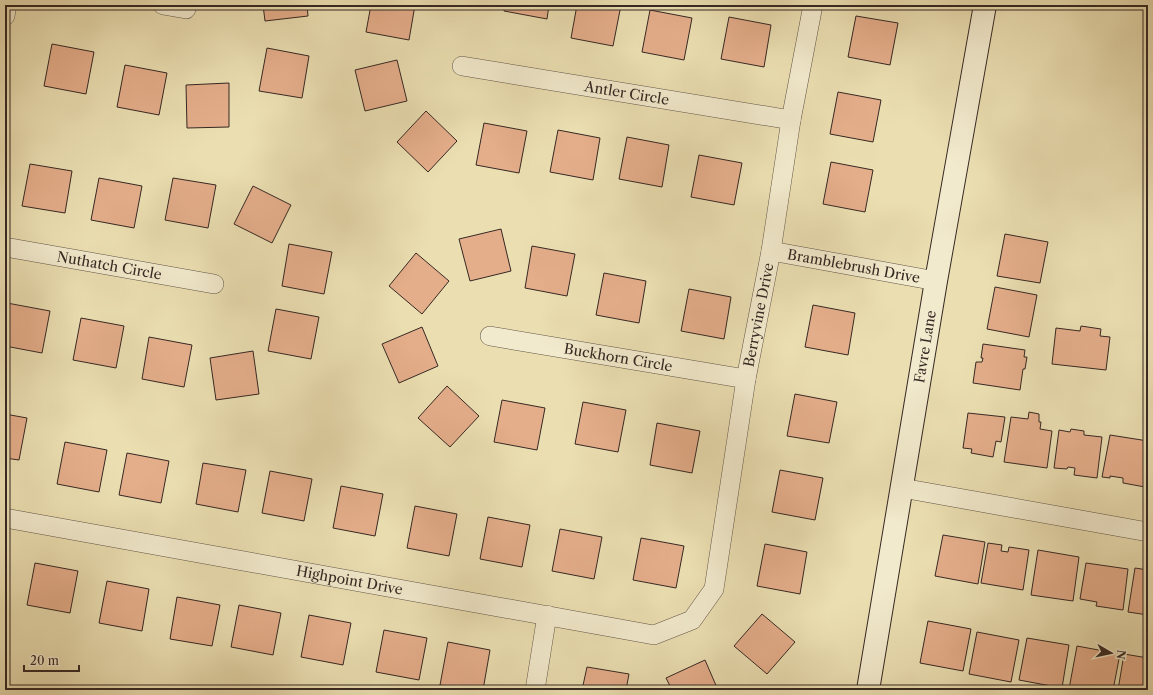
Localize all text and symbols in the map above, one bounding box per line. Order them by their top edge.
street label: Antler Circle [582,77,671,109]
street label: Bramblebrush Drive [786,245,922,287]
street label: Nuthatch Circle [56,247,163,284]
street label: Berryvine Drive [740,261,778,369]
street label: Favre Lane [910,309,940,385]
street label: Buckhorn Circle [563,340,674,376]
street label: Highpoint Drive [295,562,404,599]
north arrow [1091,633,1131,673]
scale bar [24,647,79,673]
text: N [1113,649,1129,661]
text: 20 m [30,653,59,668]

